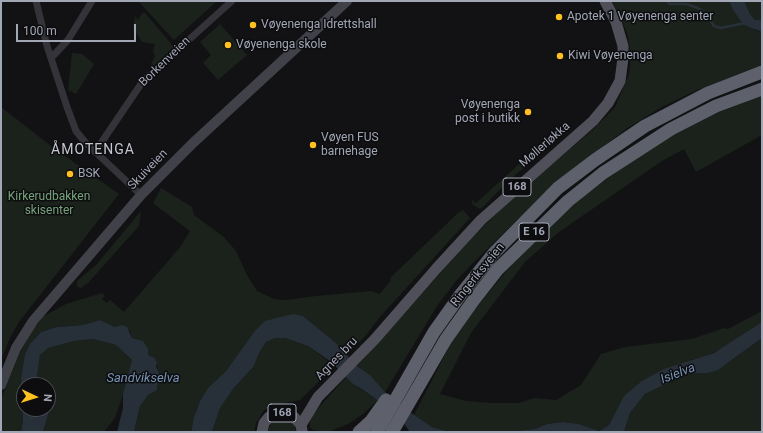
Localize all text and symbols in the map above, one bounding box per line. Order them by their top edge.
place label: Apotek 1 Vøyenenga senter [567,10,713,24]
marker: Apotek 1 Vøyenenga senter [554,12,564,22]
scale bar [18,16,138,42]
place label: Vøyenenga Idrettshall [261,18,377,32]
marker: Vøyenenga Idrettshall [248,20,258,30]
text: 100 m [23,24,57,38]
street label: Borkenveien [136,34,194,90]
place label: Vøyenenga skole [236,38,327,52]
marker: Vøyenenga skole [223,40,233,50]
place label: Kiwi Vøyenenga [568,49,653,63]
marker: Kiwi Vøyenenga [555,51,565,61]
place label: Vøyenenga post i butikk [455,98,520,126]
marker: Vøyenenga post i butikk [523,107,533,117]
street label: Møllerløkka [517,119,573,171]
place label: Vøyen FUS barnehage [321,131,379,159]
marker: Vøyen FUS barnehage [308,140,318,150]
district label: ÅMOTENGA [51,142,135,158]
street label: Skuiveien [125,147,171,193]
place label: BSK [78,167,100,181]
marker: BSK [65,169,75,179]
road number: 168 [503,178,531,196]
park label: Kirkerudbakken skisenter [8,190,90,218]
road number: E 16 [519,223,549,241]
street label: Ringeriksveien [448,240,508,310]
street label: Agnes bru [313,335,361,383]
water label: Isielva [659,360,697,388]
water label: Sandvikselva [106,371,180,387]
north arrow [16,377,56,417]
text: N [41,393,54,402]
road number: 168 [268,404,296,422]

